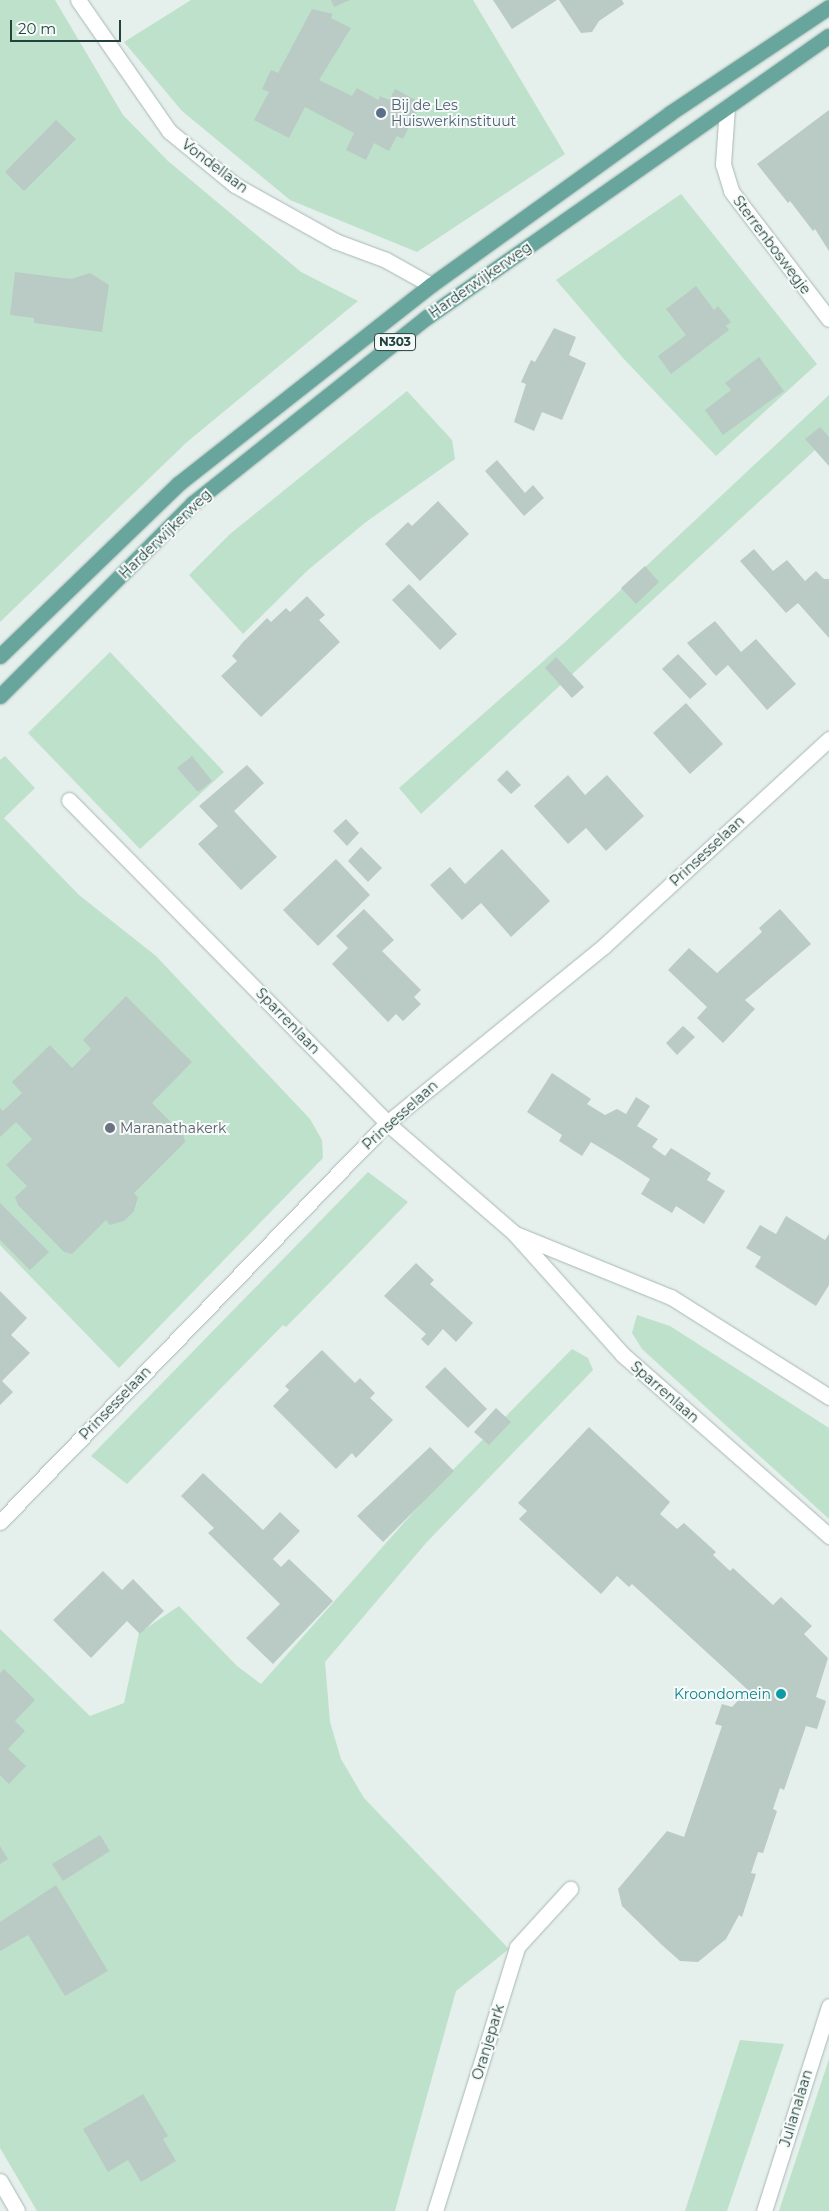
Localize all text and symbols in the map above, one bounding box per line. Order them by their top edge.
scale bar [12,10,124,42]
text: 20 m [18,19,56,38]
place label: Bij de Les Huiswerkinstituut [391,97,516,130]
marker: Bij de Les Huiswerkinstituut [375,107,387,119]
street label: Vondellaan [179,136,251,196]
street label: Sterrenboswegje [730,193,814,297]
street label: Harderwijkerweg [426,238,534,322]
road number: N303 [374,332,416,352]
street label: Harderwijkerweg [116,486,214,582]
street label: Prinsesselaan [666,812,748,890]
street label: Sparrenlaan [252,985,324,1057]
street label: Prinsesselaan [359,1077,441,1153]
place label: Maranathakerk [120,1120,226,1136]
marker: Maranathakerk [104,1122,116,1134]
street label: Sparrenlaan [627,1358,703,1426]
street label: Prinsesselaan [76,1363,154,1443]
place label: Kroondomein [674,1686,771,1702]
marker: Kroondomein [775,1688,787,1700]
street label: Oranjepark [469,2002,507,2082]
street label: Julianalaan [776,2067,816,2149]

